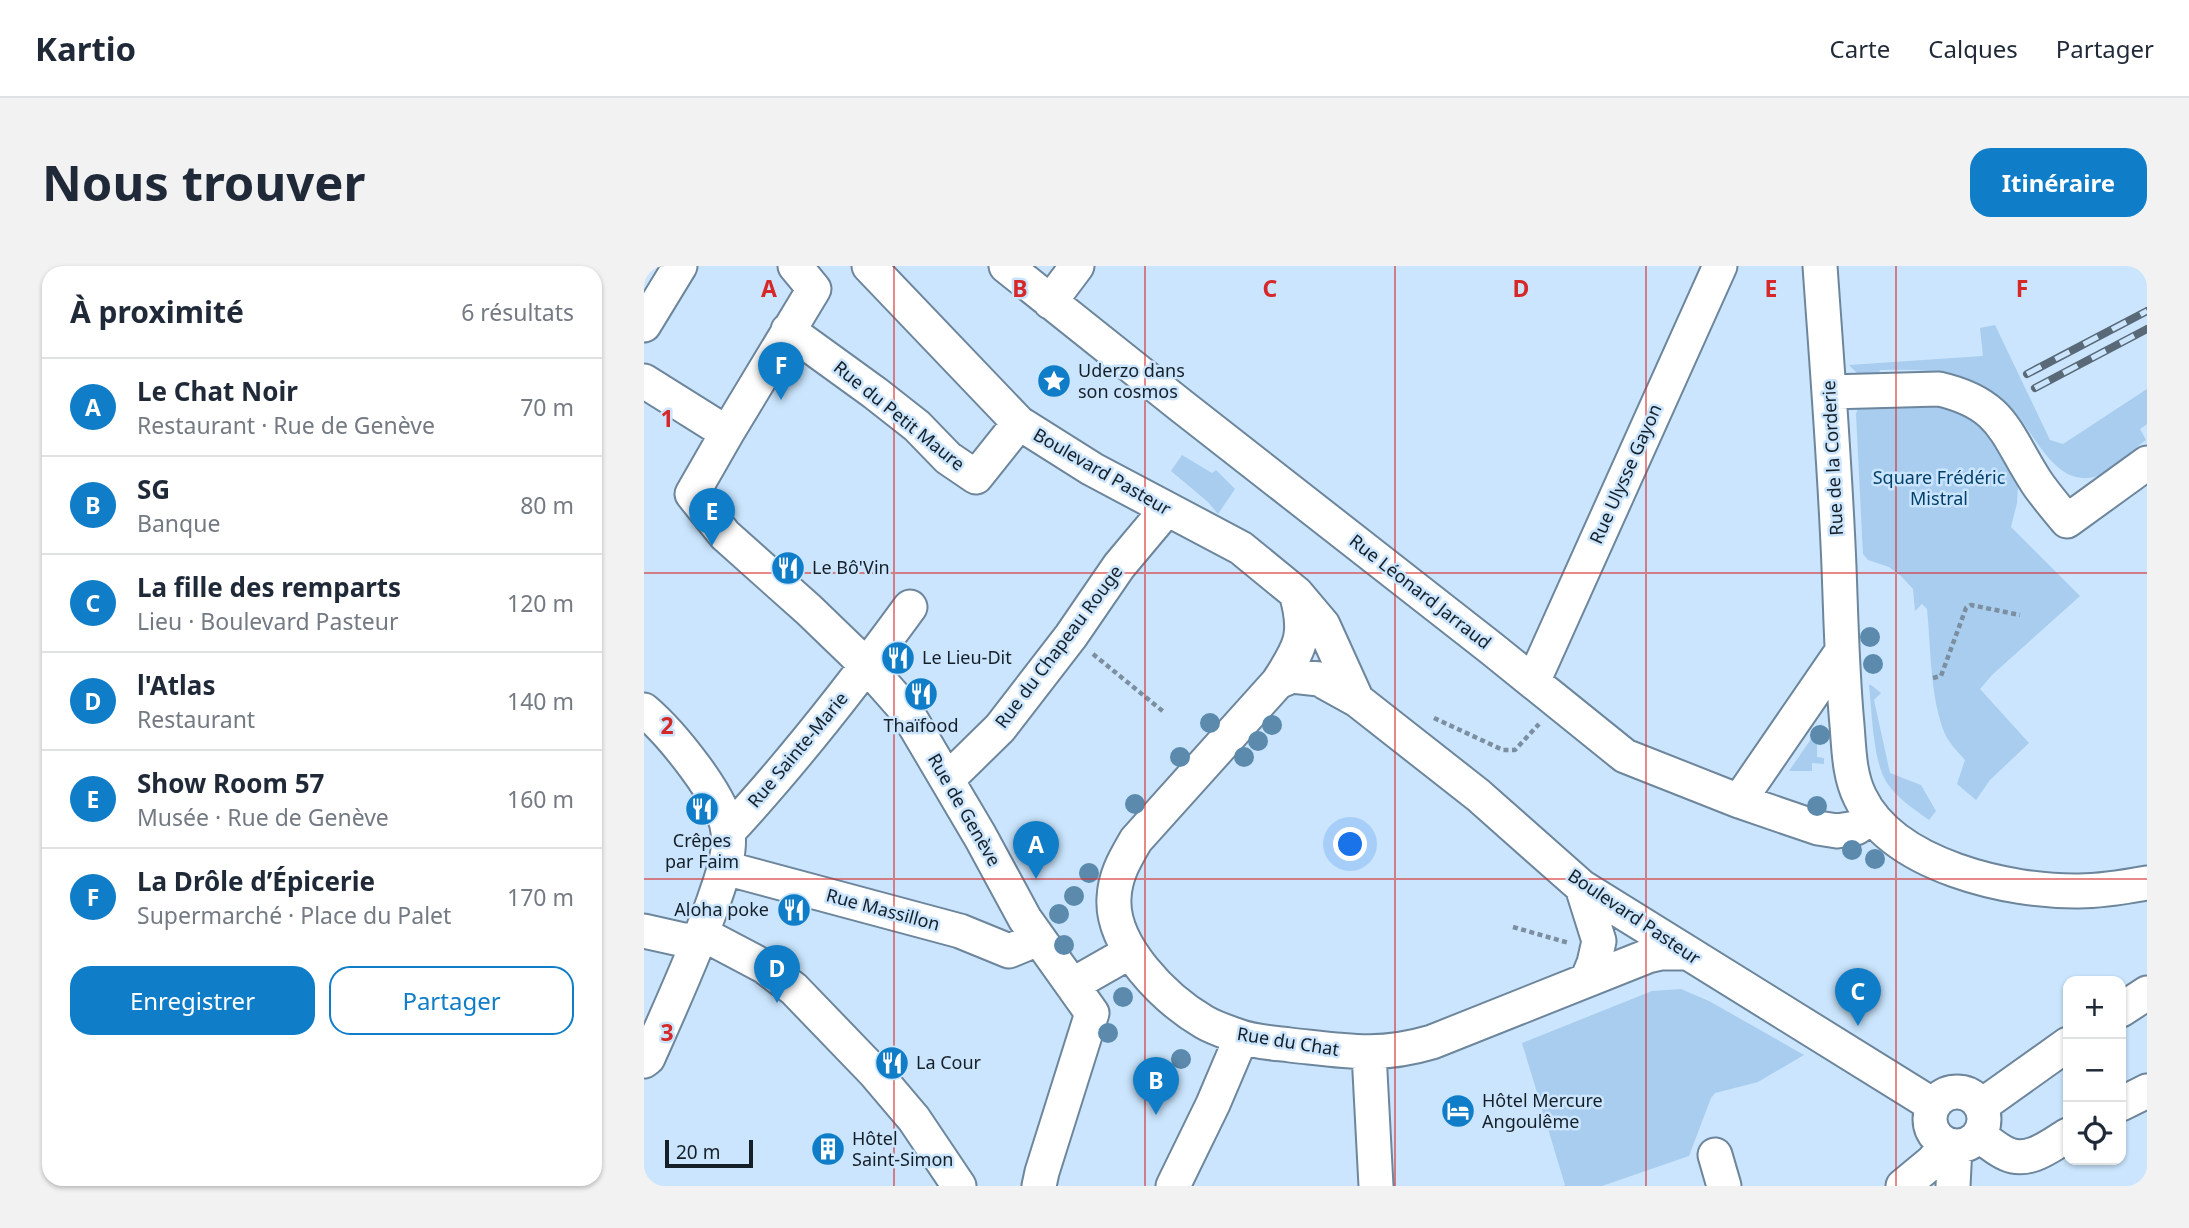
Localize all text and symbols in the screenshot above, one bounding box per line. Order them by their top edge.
text: Kartio [35,26,136,71]
text: Carte [1830,32,1890,65]
text: Calques [1928,32,2018,65]
text: Partager [2056,32,2154,65]
button: Itinéraire [1970,148,2147,217]
text: Nous trouver [42,149,365,215]
text: A [761,272,777,304]
text: B [1012,272,1028,304]
text: C [1263,272,1278,304]
text: D [1513,272,1529,304]
text: E [1765,272,1777,304]
text: F [2016,272,2028,304]
text: À proximité [70,291,244,332]
text: 6 résultats [461,296,574,328]
pin: F [758,342,804,400]
street label: Rue du Petit Maure [829,355,970,476]
place label: Uderzo dans son cosmos [1078,358,1185,403]
place icon: Uderzo dans son cosmos [1035,362,1073,400]
text: Le Chat Noir [137,373,298,409]
street label: Rue de la Corderie [1816,380,1848,536]
text: A [85,391,101,423]
text: 70 m [520,391,574,423]
street label: Rue Ulysse Gayon [1583,400,1667,547]
text: 1 [660,402,674,434]
text: Restaurant · Rue de Genève [137,409,435,441]
street label: Boulevard Pasteur [1029,422,1176,521]
park label: Square Frédéric Mistral [1873,465,2006,510]
text: SG [137,471,170,507]
pin: E [689,488,735,546]
text: B [85,489,101,521]
text: 80 m [520,489,574,521]
text: Banque [137,507,220,539]
street label: Rue Léonard Jarraud [1345,528,1496,654]
restaurant icon: Le Bô'Vin [769,549,807,587]
place label: Le Bô'Vin [812,555,890,579]
street label: Rue du Chapeau Rouge [989,560,1127,733]
text: La fille des remparts [137,569,401,605]
text: C [86,587,100,619]
text: 120 m [507,587,574,619]
text: Lieu · Boulevard Pasteur [137,605,398,637]
restaurant icon: Le Lieu-Dit [879,639,917,677]
place label: Le Lieu-Dit [922,645,1012,669]
text: l'Atlas [137,667,216,703]
restaurant icon: Thaïfood [902,675,940,713]
text: D [85,685,101,717]
text: 140 m [507,685,574,717]
street label: Rue Sainte-Marie [742,686,853,812]
text: Restaurant [137,703,255,735]
text: 2 [660,709,674,741]
place label: Thaïfood [884,713,958,737]
street label: Rue de Genève [923,749,1007,870]
text: Show Room 57 [137,765,324,801]
text: E [87,783,99,815]
text: 160 m [507,783,574,815]
restaurant icon: Crêpes par Faim [683,790,721,828]
text: Musée · Rue de Genève [137,801,389,833]
pin: A [1013,821,1059,879]
your location [1333,827,1367,861]
place label: Crêpes par Faim [665,828,739,873]
text: La Drôle d’Épicerie [137,863,375,899]
street label: Boulevard Pasteur [1564,863,1706,970]
text: F [87,881,99,913]
text: 170 m [507,881,574,913]
street label: Rue Massillon [824,882,943,936]
restaurant icon: Aloha poke [775,891,813,929]
place label: Aloha poke [674,897,769,921]
text: Supermarché · Place du Palet [137,899,451,931]
pin: D [754,945,800,1003]
button: Enregistrer [70,966,315,1035]
button: Partager [329,966,574,1035]
pin: C [1835,968,1881,1026]
map controls [2063,976,2126,1165]
button: + [2063,976,2126,1039]
text: 3 [660,1016,674,1048]
street label: Rue du Chat [1235,1021,1341,1061]
button: − [2063,1039,2126,1102]
restaurant icon: La Cour [873,1044,911,1082]
place label: La Cour [916,1050,982,1074]
pin: B [1133,1057,1179,1115]
place label: Hôtel Mercure Angoulême [1482,1088,1603,1133]
hotel icon: Hôtel Mercure Angoulême [1439,1092,1477,1130]
button: locate [2063,1102,2126,1165]
place label: Hôtel Saint-Simon [852,1126,953,1171]
building icon: Hôtel Saint-Simon [809,1130,847,1168]
scale bar [665,1137,752,1169]
text: 20 m [676,1139,720,1165]

